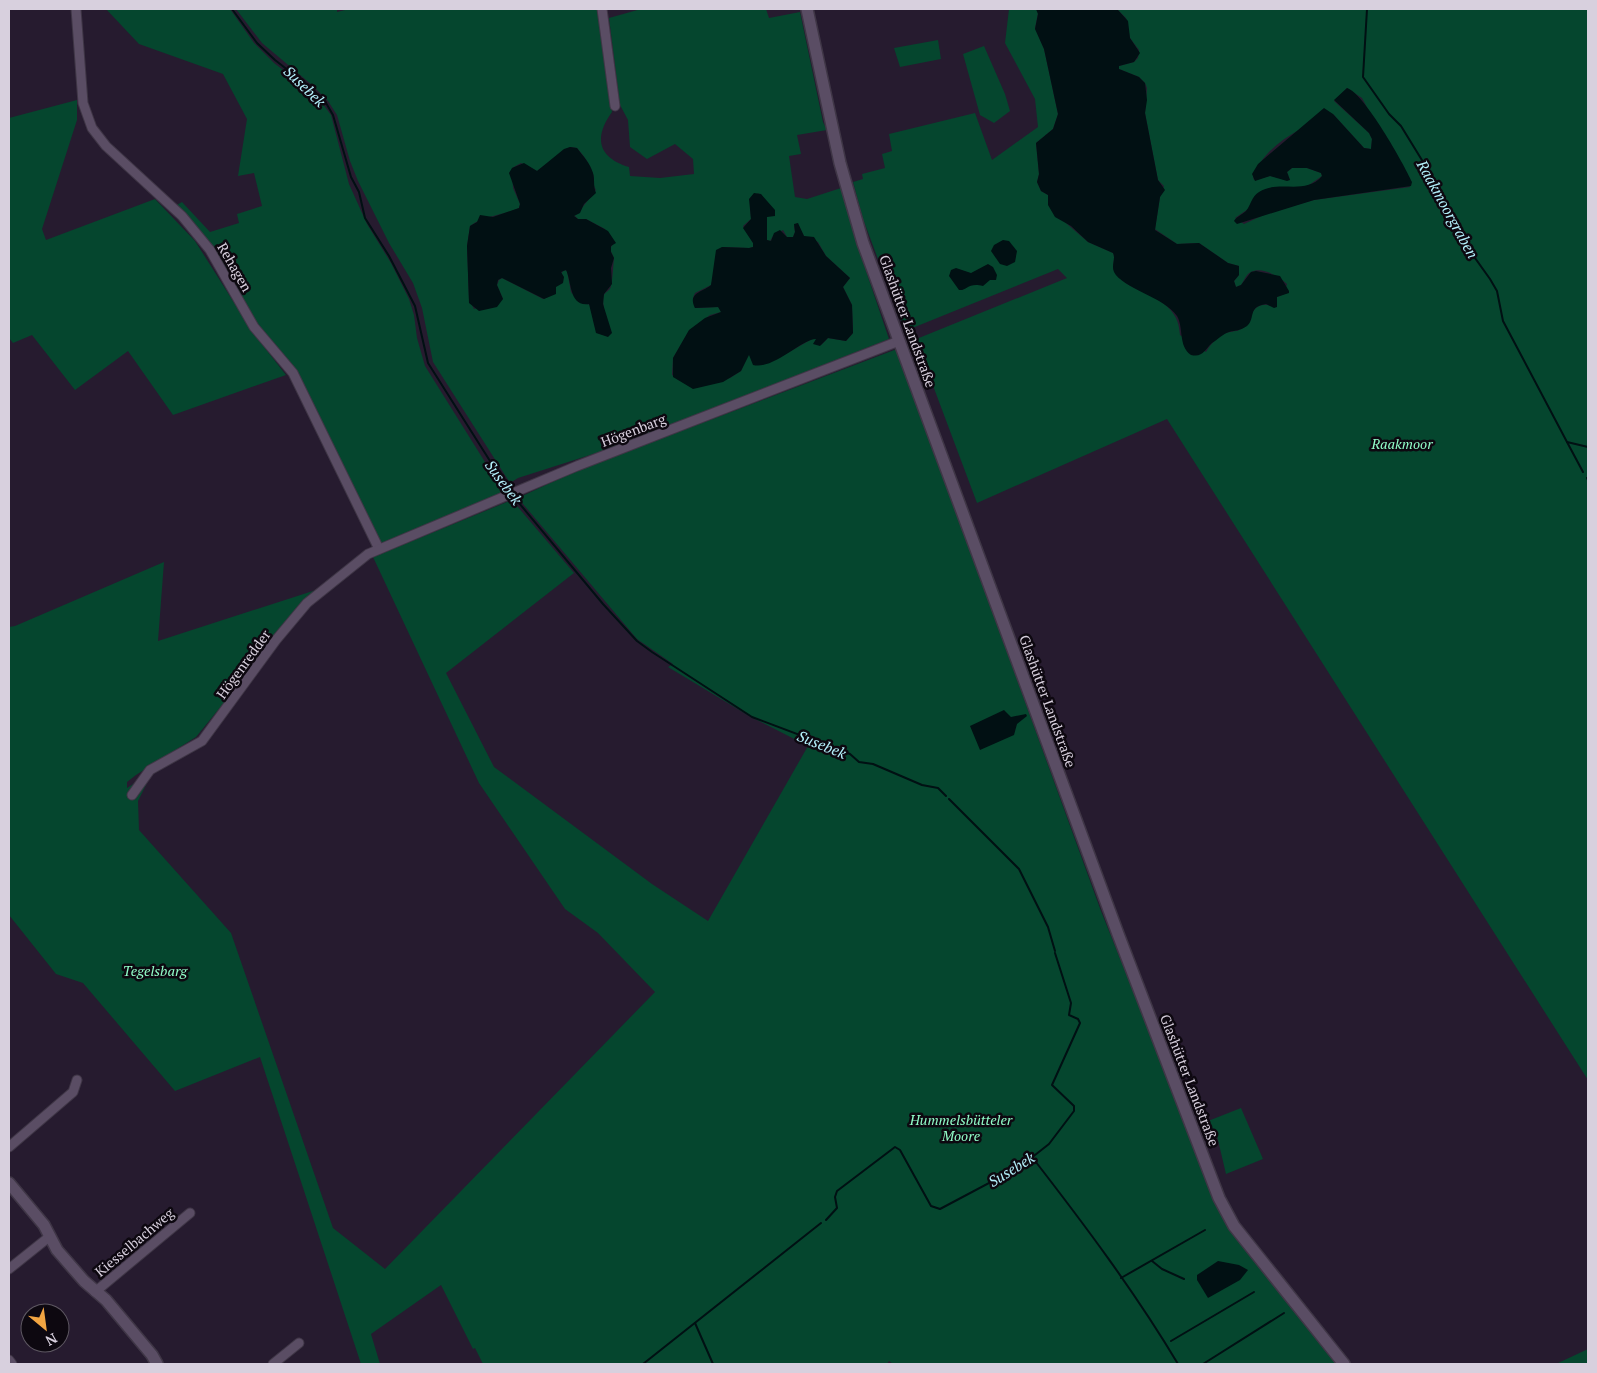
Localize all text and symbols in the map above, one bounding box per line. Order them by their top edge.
water label: Susebek [280,61,331,111]
water label: Raakmoorgraben [1412,155,1483,262]
street label: Rehagen [213,239,257,296]
street label: Glashütter Landstraße [875,252,941,390]
street label: Högenbarg [598,409,669,451]
park label: Raakmoor [1370,434,1433,453]
water label: Susebek [481,455,528,509]
street label: Högenredder [211,625,275,702]
street label: Glashütter Landstraße [1015,632,1081,770]
water label: Susebek [795,725,850,763]
park label: Tegelsbarg [123,961,188,980]
street label: Glashütter Landstraße [1156,1011,1224,1149]
park label: Hummelsbütteler Moore [909,1110,1013,1145]
water label: Susebek [984,1147,1039,1191]
street label: Kiesselbachweg [91,1203,178,1281]
north arrow [20,1303,70,1353]
text: N [42,1329,61,1351]

